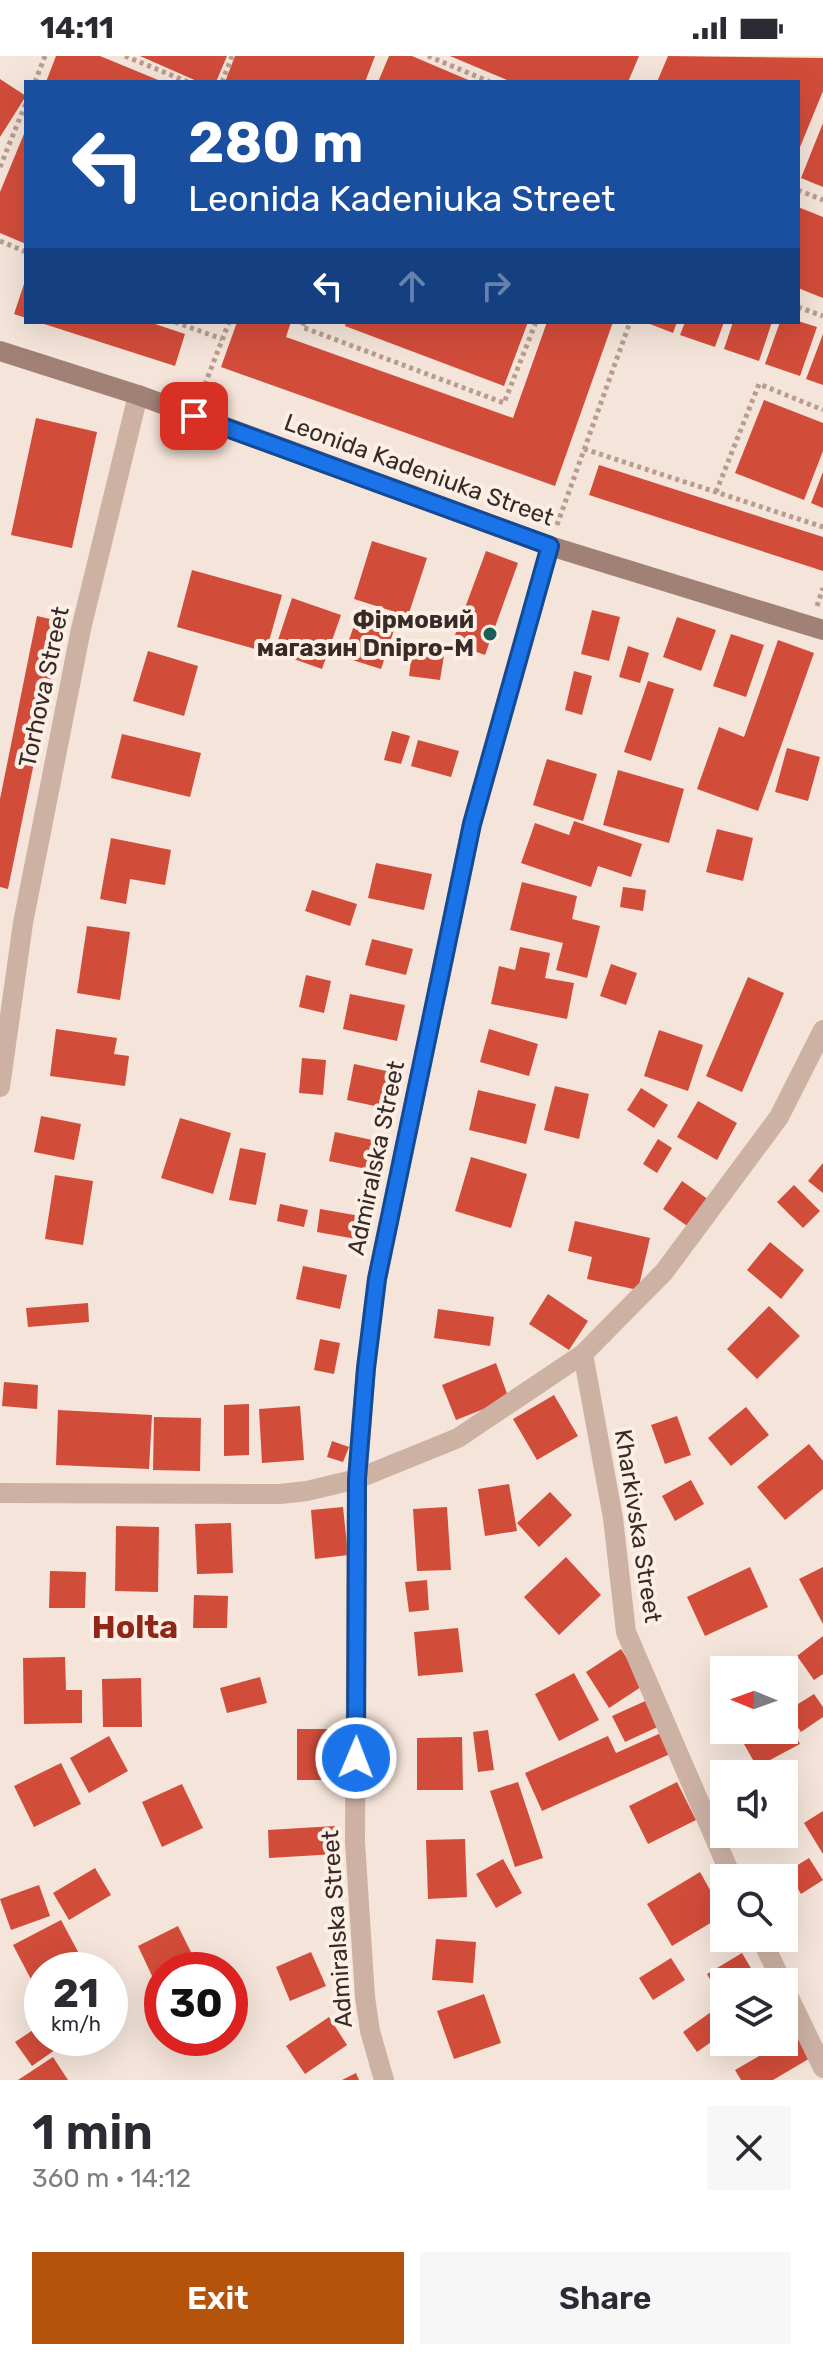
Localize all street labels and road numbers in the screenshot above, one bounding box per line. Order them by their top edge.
street label: Leonida Kadeniuka Street [280,408,558,532]
street label: Torhova Street [13,604,75,770]
street label: Admiralska Street [342,1058,410,1258]
street label: Kharkivska Street [609,1427,667,1625]
street label: Admiralska Street [316,1829,358,2029]

